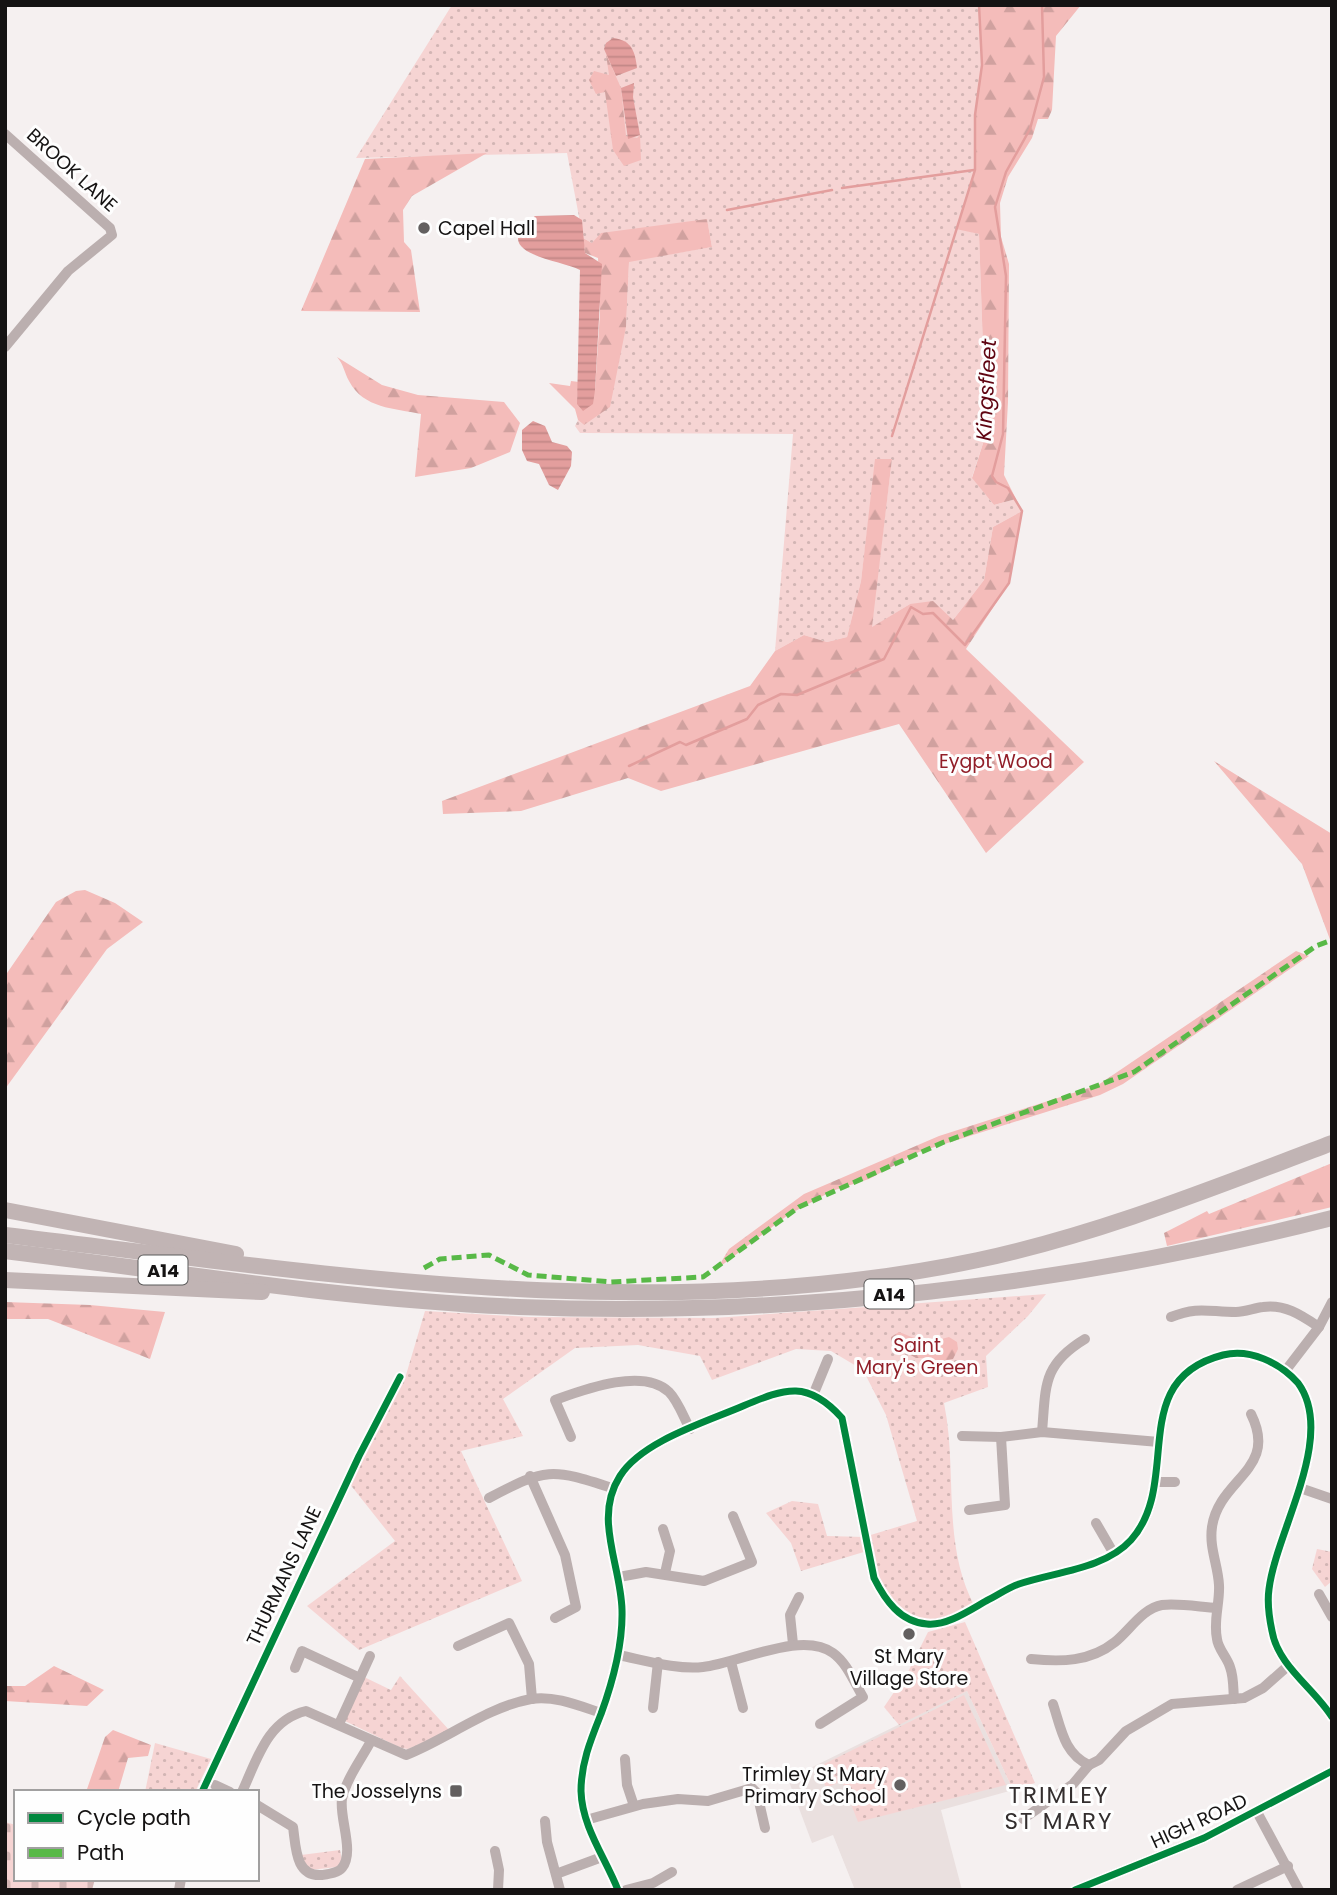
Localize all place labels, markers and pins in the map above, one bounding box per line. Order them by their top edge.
place label: Capel Hall [438,215,535,242]
marker: Capel Hall [416,220,432,236]
marker: St Mary Village Store [901,1626,917,1642]
place label: St Mary Village Store [850,1643,968,1692]
place label: Trimley St Mary Primary School [742,1761,886,1810]
marker: Trimley St Mary Primary School [892,1777,908,1793]
place label: The Josselyns [311,1778,442,1805]
marker: The Josselyns [448,1783,464,1799]

